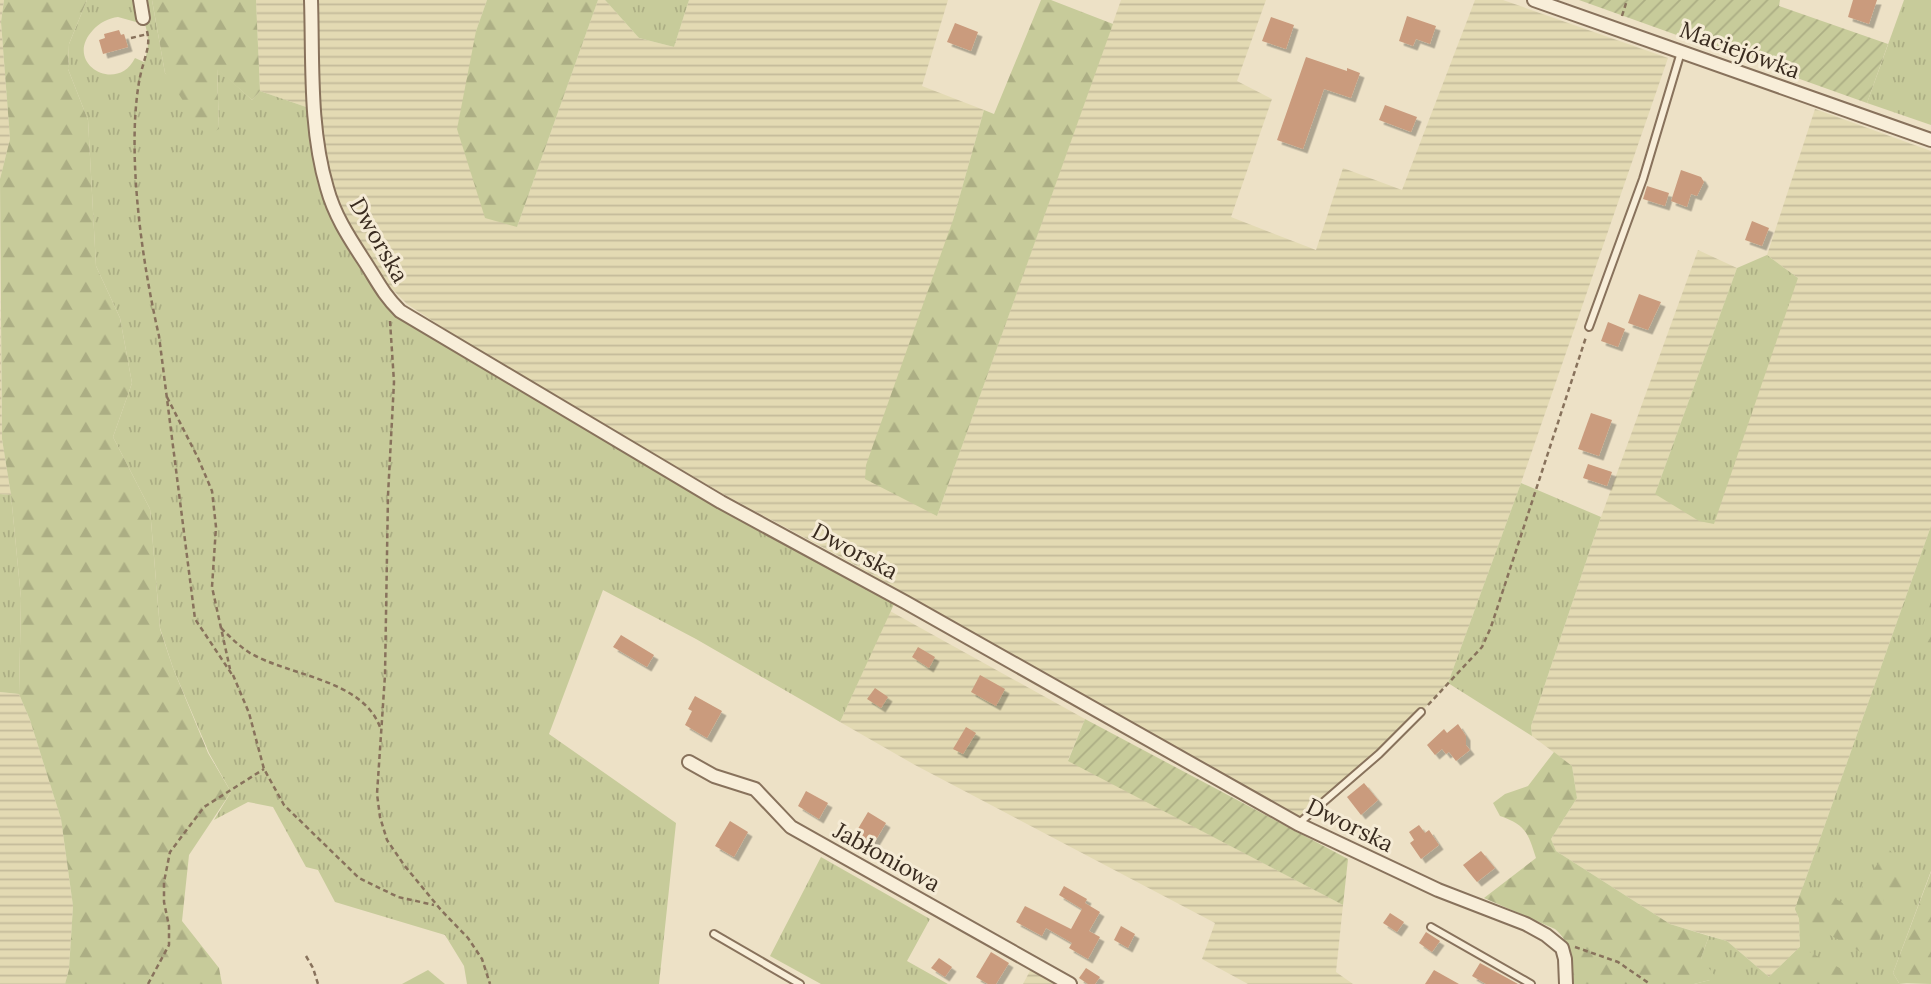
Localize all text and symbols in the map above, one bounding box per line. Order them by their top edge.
street label: Maciejówka [1676,14,1804,85]
street label: Dworska [343,192,415,288]
street label: Dworska [807,516,903,585]
street label: Dworska [1302,791,1399,858]
street label: Jabłoniowa [828,815,946,898]

